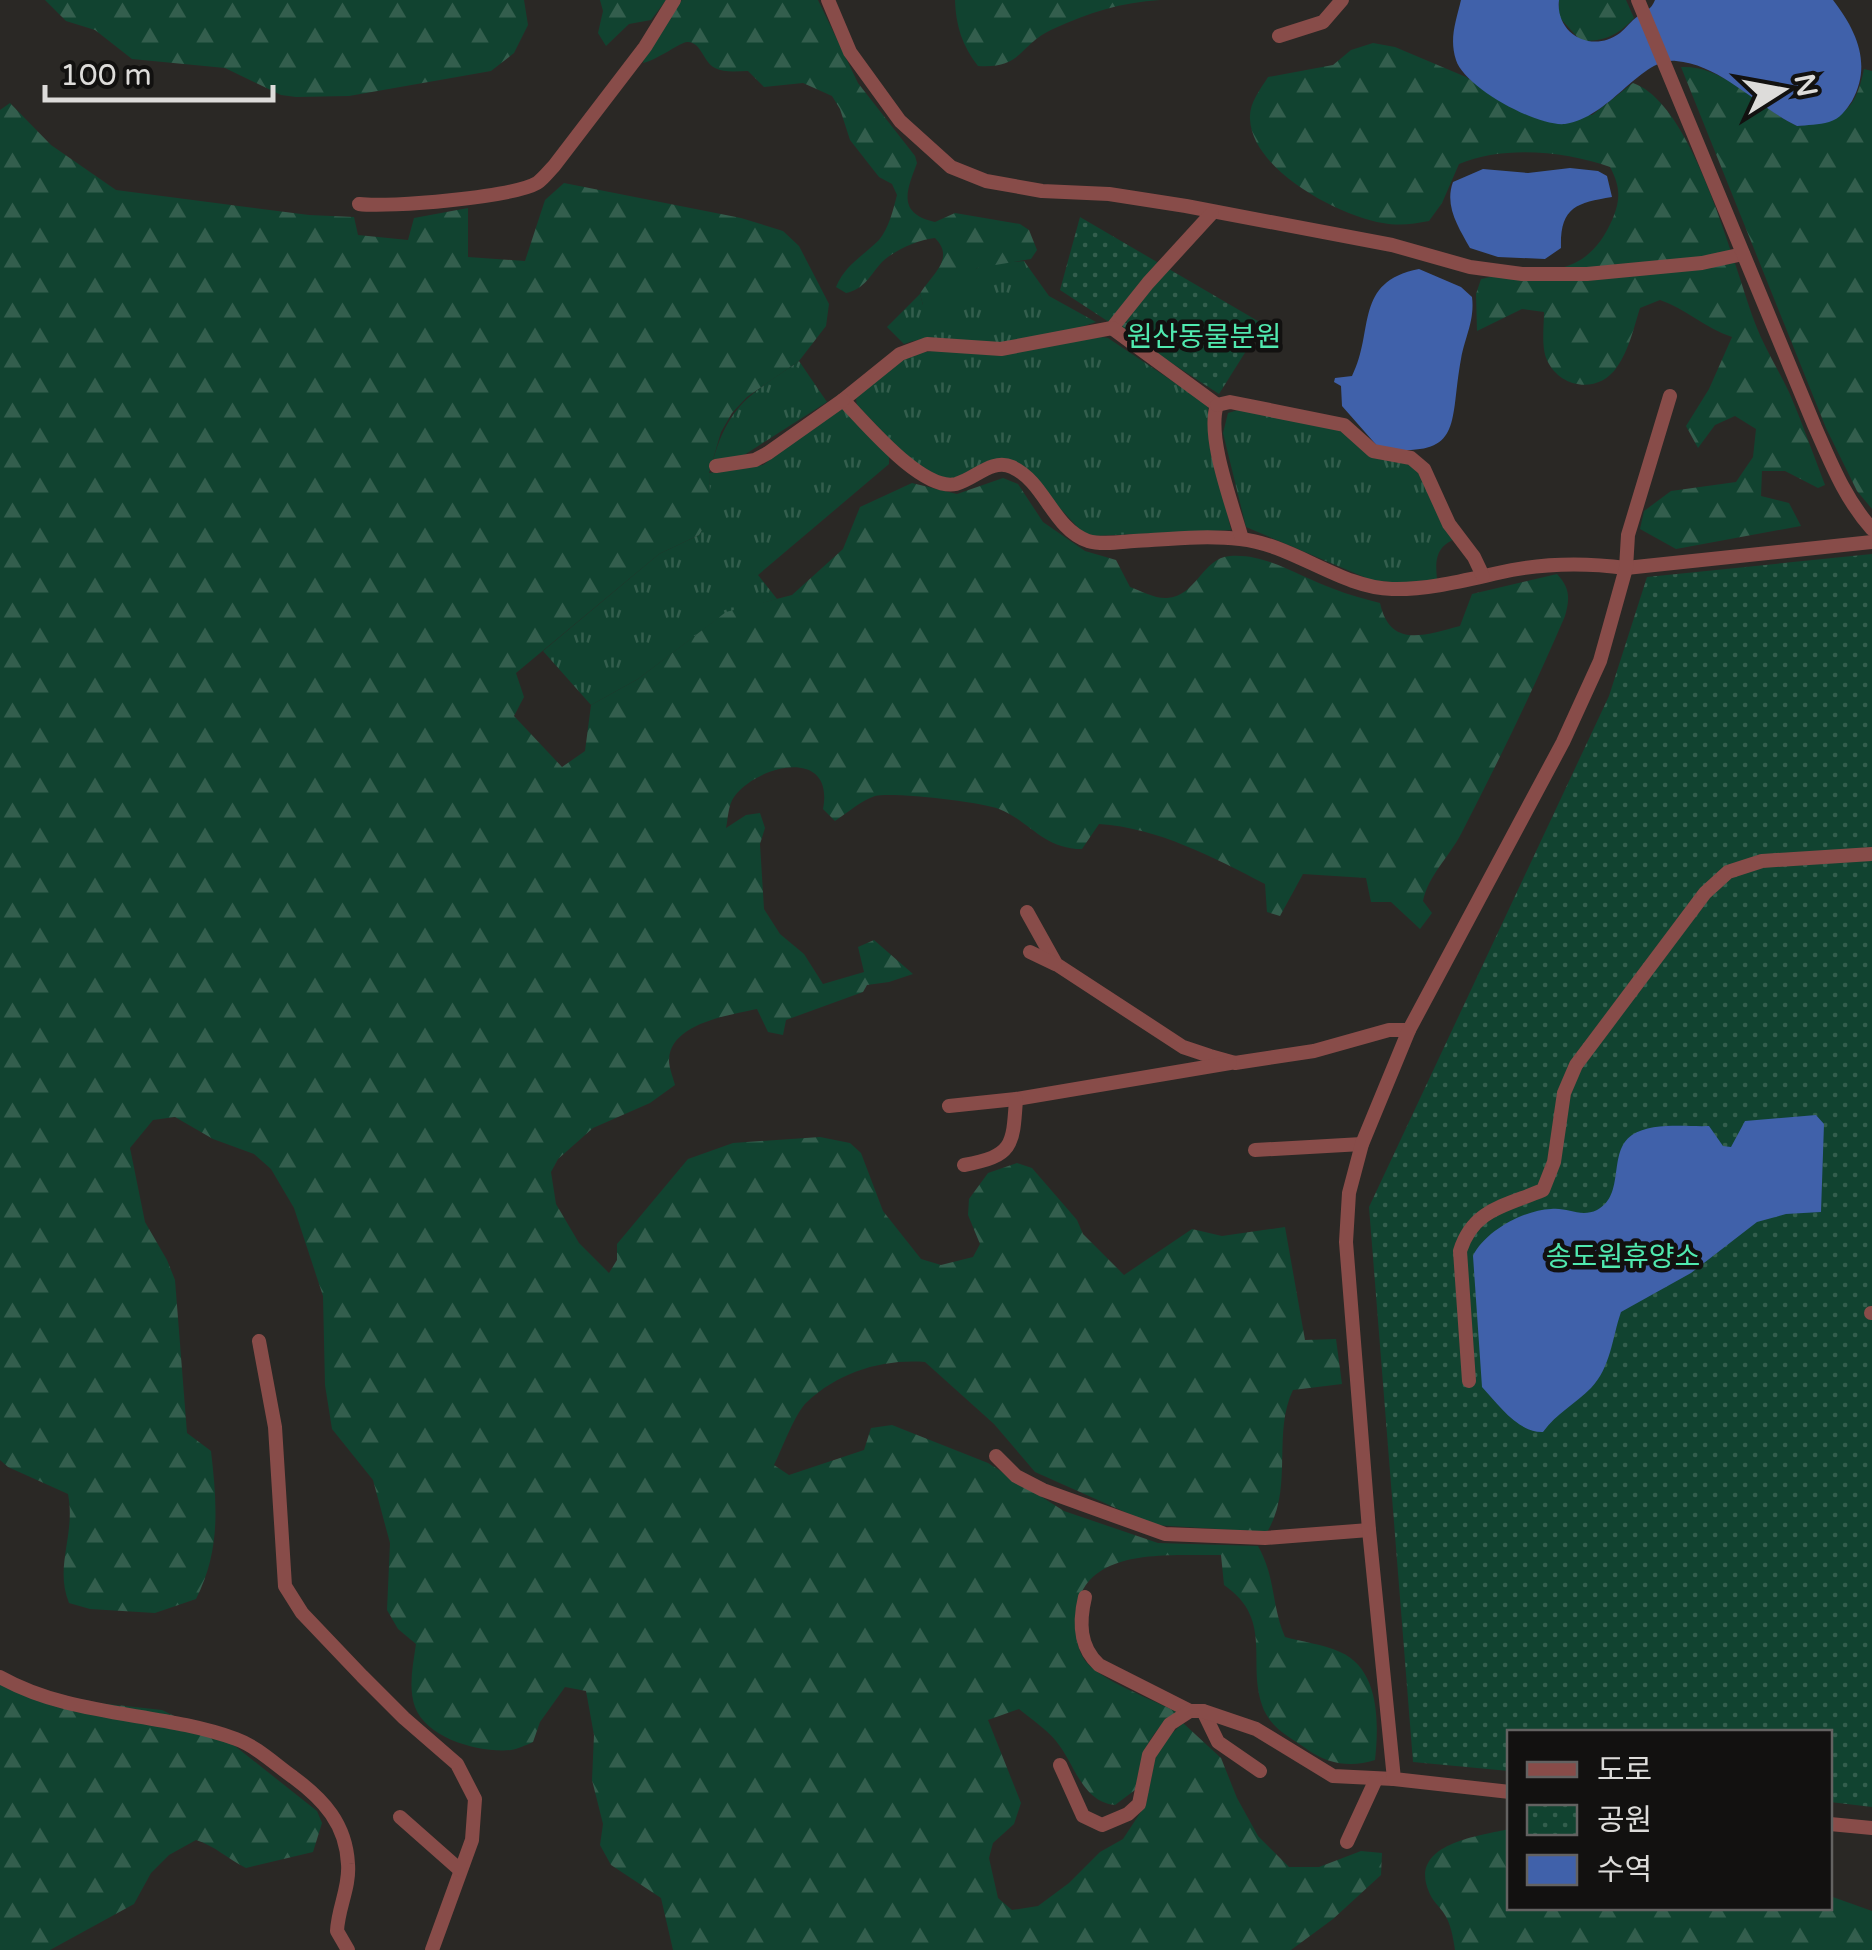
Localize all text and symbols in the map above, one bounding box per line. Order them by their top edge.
scale bar [45,40,272,102]
north arrow [1732,40,1832,140]
text: 100 m [60,57,152,94]
text: N [1787,71,1824,100]
park label: 원산동물분원 [1127,320,1281,354]
park label: 송도원휴양소 [1546,1240,1700,1274]
legend [1507,1730,1832,1910]
text: 도로 [1597,1752,1652,1789]
text: 공원 [1597,1802,1652,1839]
text: 수역 [1597,1852,1652,1889]

